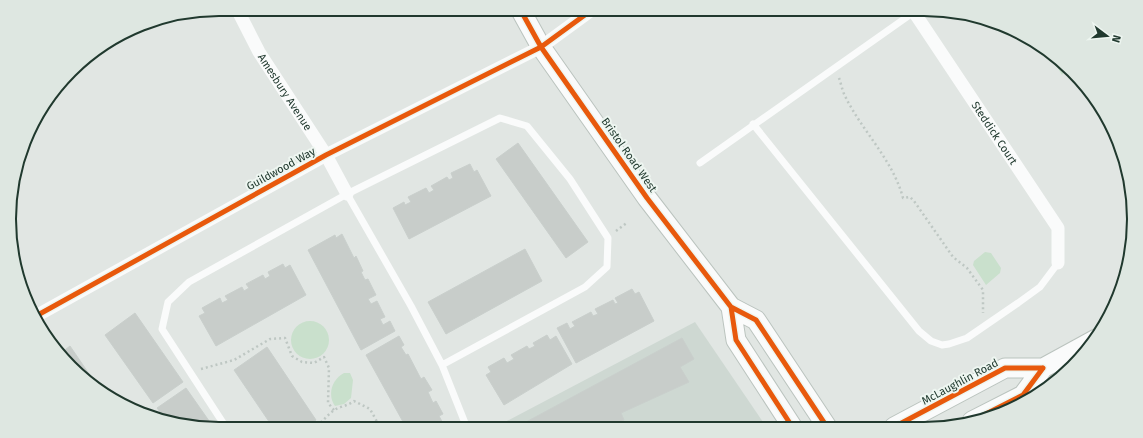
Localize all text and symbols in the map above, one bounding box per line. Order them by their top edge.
north arrow [1087,16,1127,56]
text: N [1109,33,1123,44]
street label: Amesbury Avenue [255,51,315,133]
street label: Steddick Court [969,99,1020,167]
street label: Bristol Road West [598,115,660,195]
street label: Guildwood Way [244,145,318,193]
street label: McLaughlin Road [920,356,1000,408]

